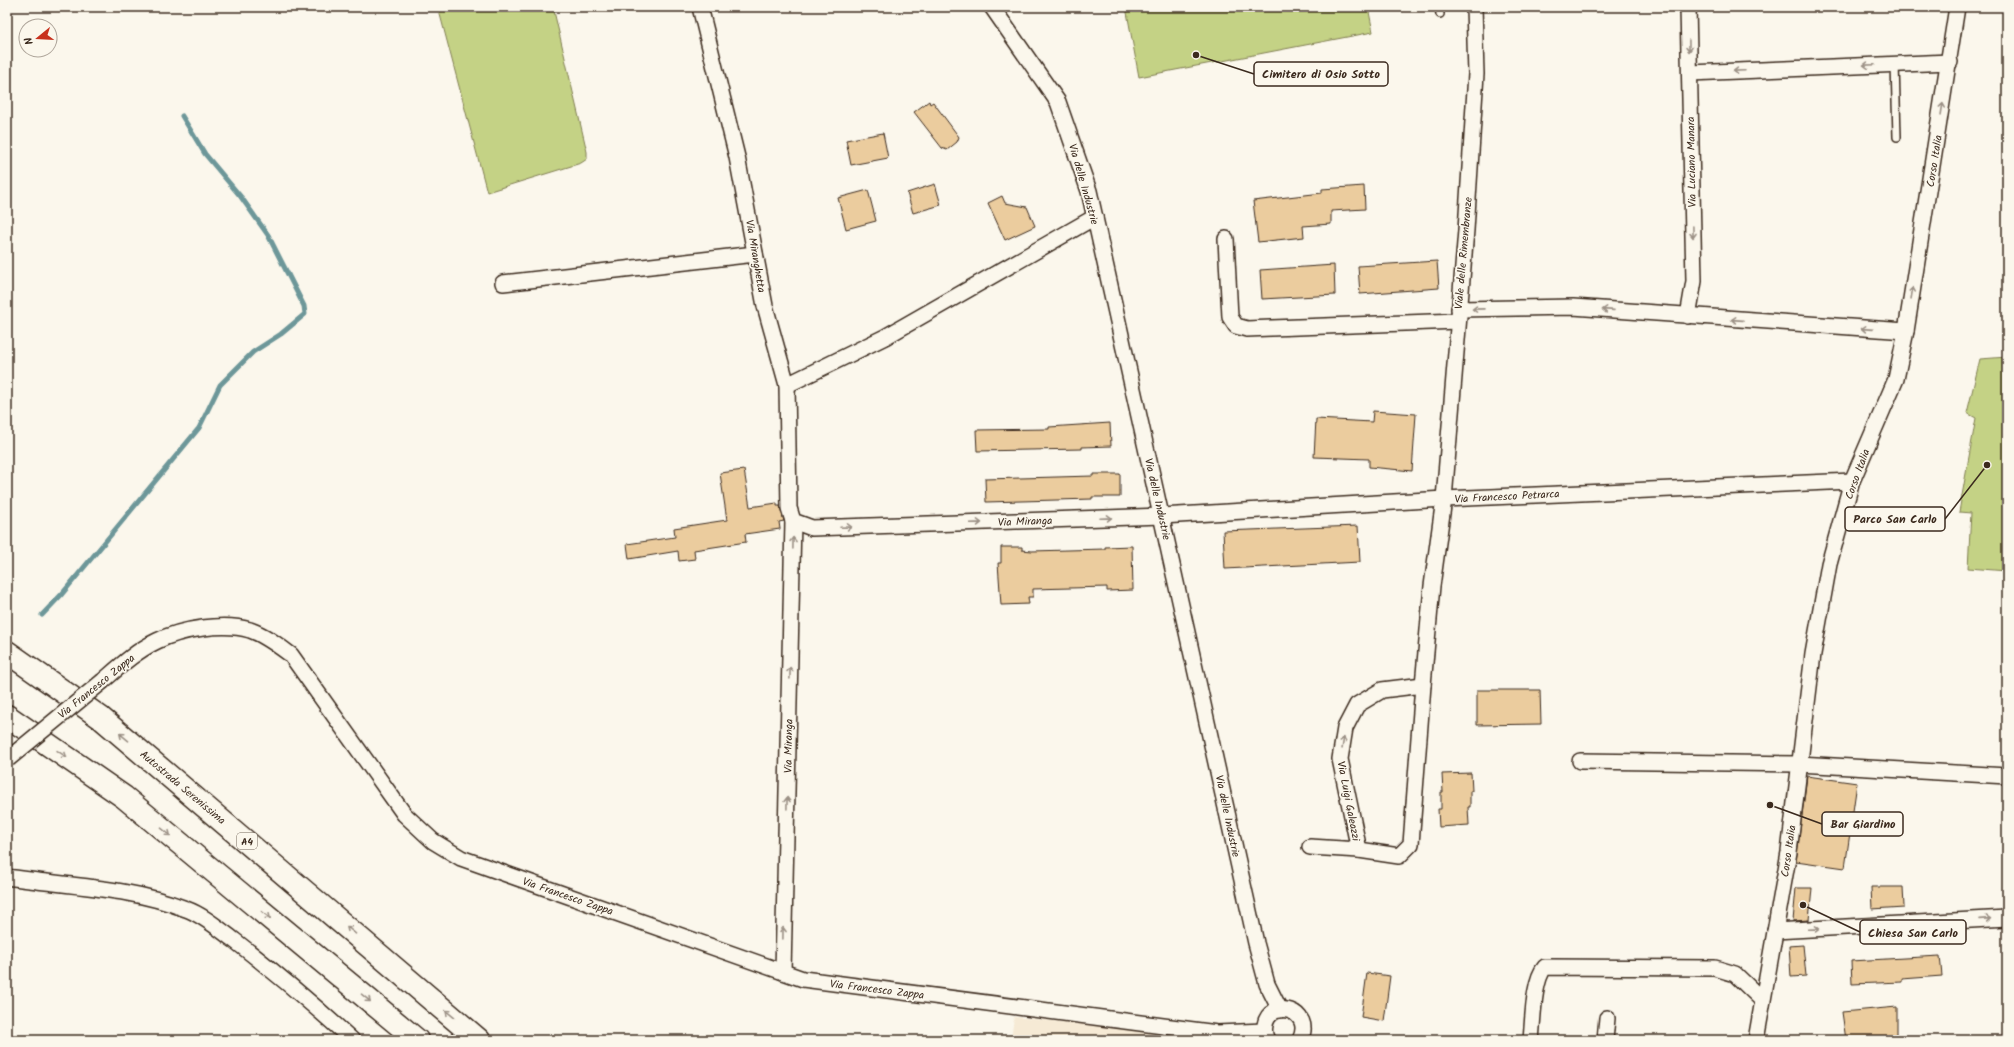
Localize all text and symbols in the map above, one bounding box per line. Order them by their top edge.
north arrow [18,18,58,58]
text: N [20,35,39,47]
one-way arrow [1685,39,1693,52]
one-way arrow [1863,61,1876,69]
callout: Cimitero di Osio Sotto [1254,62,1388,86]
text: Cimitero di Osio Sotto [1262,65,1381,84]
one-way arrow [1733,67,1746,74]
one-way arrow [1938,103,1946,116]
street label: Via Luciano Manara [1682,116,1702,208]
street label: Corso Italia [1922,134,1948,189]
street label: Via delle Industrie [1063,142,1103,227]
street label: Viale delle Rimembranze [1450,196,1478,310]
street label: Via Miranghetta [740,218,770,294]
one-way arrow [1689,225,1697,238]
one-way arrow [1908,287,1916,300]
one-way arrow [1472,305,1485,312]
one-way arrow [1602,306,1615,313]
one-way arrow [1731,316,1744,323]
one-way arrow [1861,325,1874,332]
street label: Corso Italia [1840,447,1875,502]
street label: Via delle Industrie [1139,457,1175,542]
street label: Via Francesco Petrarca [1454,485,1560,509]
callout: Parco San Carlo [1845,507,1945,531]
text: Parco San Carlo [1853,510,1937,529]
street label: Via Miranga [998,512,1053,532]
one-way arrow [1099,514,1112,522]
one-way arrow [969,519,982,527]
one-way arrow [839,523,852,530]
one-way arrow [789,537,797,550]
street label: Via Francesco Zappa [54,650,139,724]
one-way arrow [786,667,794,680]
street label: Via Miranga [780,719,798,773]
one-way arrow [118,733,129,742]
one-way arrow [1339,737,1347,750]
street label: Autostrada Serenissima [135,746,229,829]
one-way arrow [56,750,67,758]
street label: Via Luigi Galeazzi [1331,760,1365,843]
street label: Via delle Industrie [1210,774,1245,859]
one-way arrow [783,797,790,810]
callout: Bar Giardino [1822,812,1903,836]
text: Bar Giardino [1830,815,1896,834]
street label: Corso Italia [1776,824,1802,878]
one-way arrow [161,828,172,837]
road number: A4 [237,833,257,849]
street label: Via Francesco Zappa [520,873,615,921]
one-way arrow [261,911,272,920]
one-way arrow [1978,916,1991,923]
callout: Chiesa San Carlo [1860,920,1966,944]
text: Chiesa San Carlo [1868,924,1959,943]
one-way arrow [346,925,356,934]
one-way arrow [1807,926,1820,933]
one-way arrow [780,927,787,940]
street label: Via Francesco Zappa [829,975,925,1005]
one-way arrow [361,994,372,1003]
one-way arrow [445,1009,455,1018]

